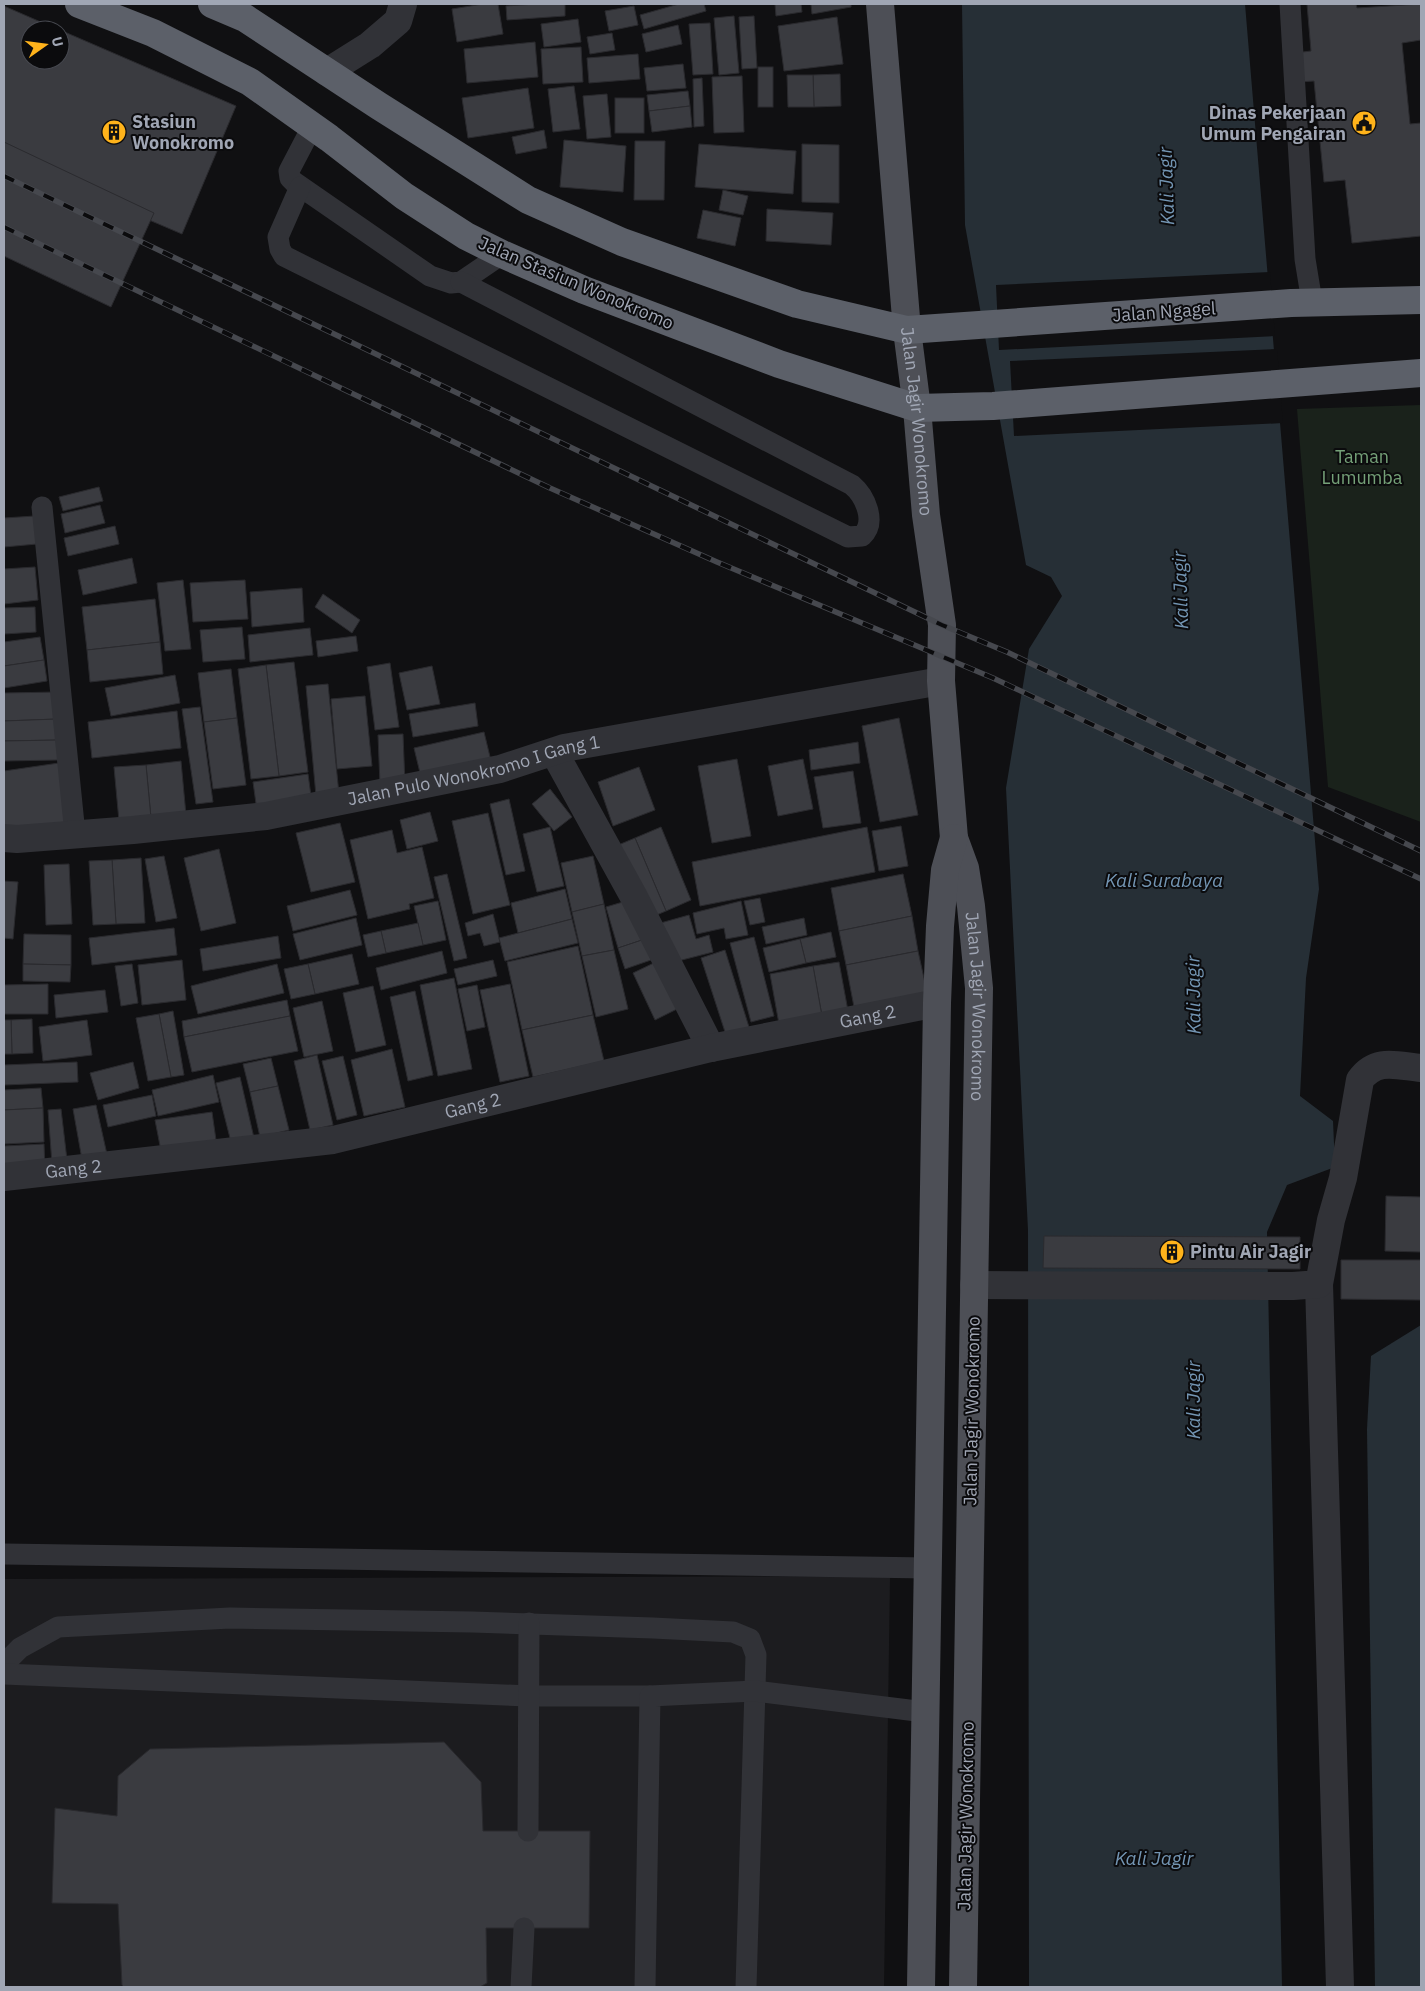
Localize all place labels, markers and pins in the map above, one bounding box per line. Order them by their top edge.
place label: Dinas Pekerjaan Umum Pengairan [1201,101,1346,145]
place label: Stasiun Wonokromo [132,110,234,154]
public building icon: Dinas Pekerjaan Umum Pengairan [1351,110,1377,136]
building icon: Stasiun Wonokromo [101,119,127,145]
building icon: Pintu Air Jagir [1159,1239,1185,1265]
place label: Pintu Air Jagir [1190,1240,1311,1263]

